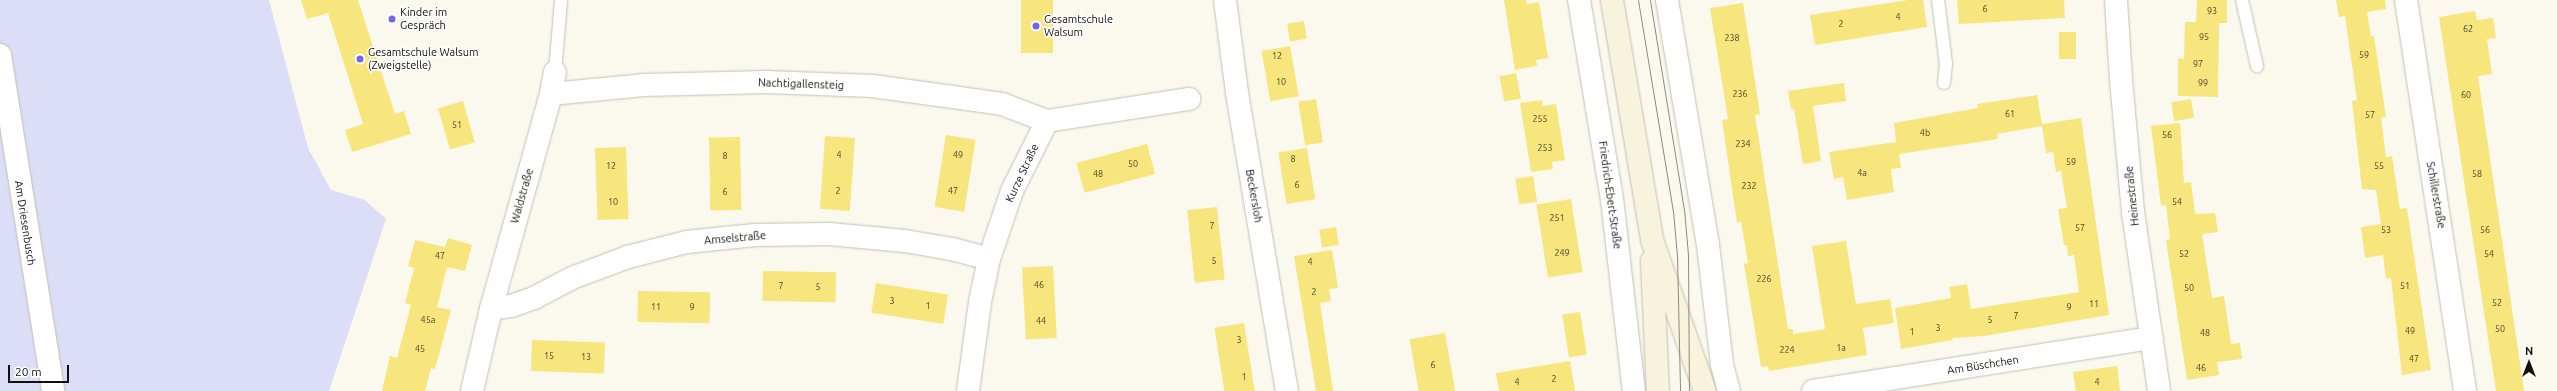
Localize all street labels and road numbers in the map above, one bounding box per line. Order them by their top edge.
street label: Nachtigallensteig [758,76,844,92]
street label: Friedrich-Ebert-Straße [1596,140,1624,250]
street label: Kurze Straße [1003,142,1041,204]
street label: Schillerstraße [2424,161,2448,229]
street label: Heinestraße [2122,165,2142,227]
street label: Waldstraße [508,167,536,225]
street label: Beckersloh [1243,168,1265,224]
street label: Am Driesenbusch [12,180,38,266]
street label: Amselstraße [704,229,766,247]
street label: Am Büschchen [1946,353,2020,377]

